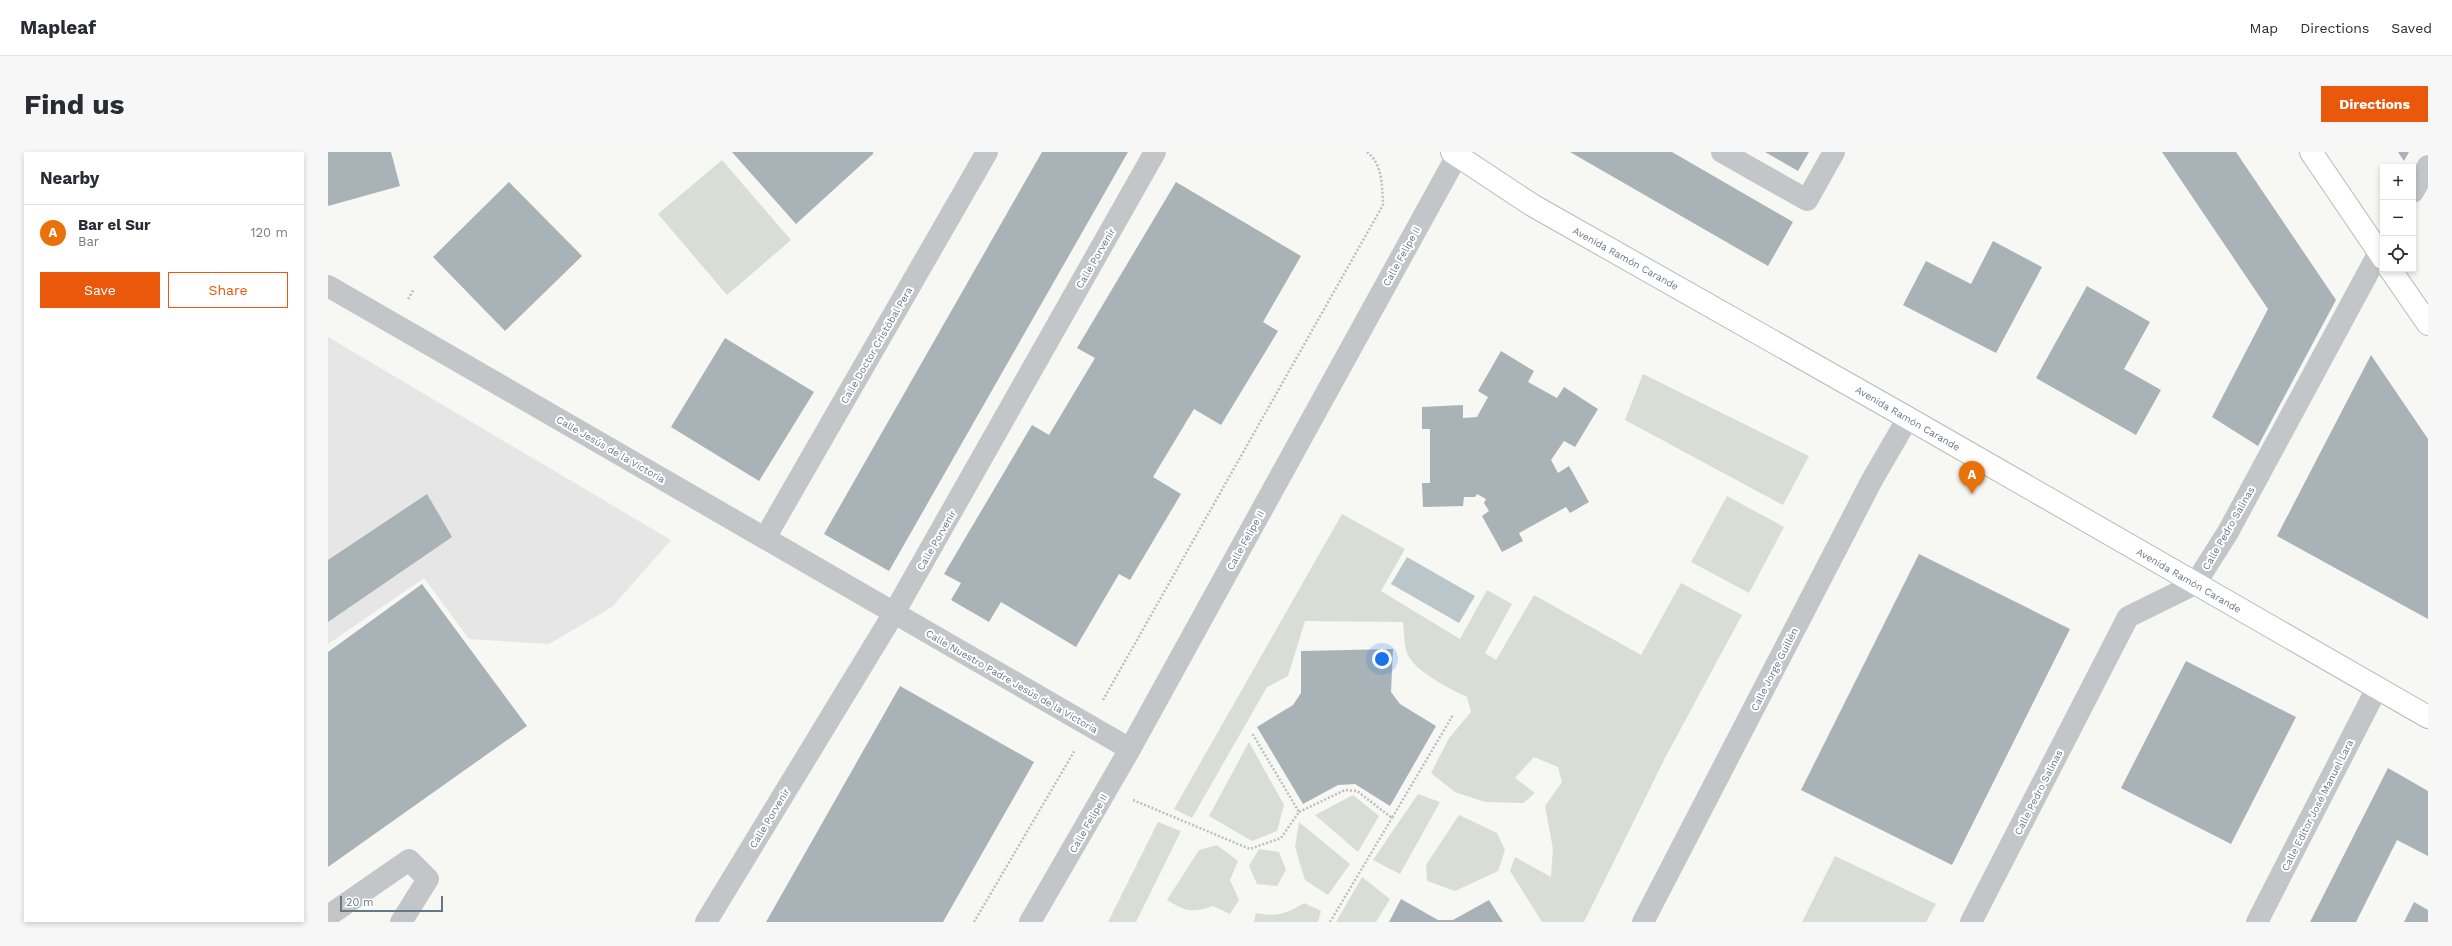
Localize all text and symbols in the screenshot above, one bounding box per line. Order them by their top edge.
text: Mapleaf [20,16,96,39]
text: Map [2250,20,2278,36]
text: Directions [2300,20,2369,36]
text: Saved [2391,20,2432,36]
button: Directions [2321,86,2428,122]
text: Find us [24,88,124,121]
map controls [2380,164,2416,272]
button: + [2380,164,2416,200]
text: Nearby [40,168,99,188]
button: − [2380,200,2416,236]
text: Bar el Sur [78,216,151,234]
text: A [49,225,57,240]
text: 120 m [250,225,288,240]
street label: Calle Felipe II [1381,225,1422,288]
street label: Avenida Ramón Carande [1571,225,1681,292]
street label: Calle Porvenir [1074,226,1117,290]
text: Bar [78,234,99,249]
button: locate [2380,236,2416,272]
button: Save [40,272,160,308]
button: Share [168,272,288,308]
street label: Calle Doctor Cristóbal Pera [839,285,915,405]
street label: Avenida Ramón Carande [1853,384,1962,453]
street label: Calle Jesús de la Victoria [555,414,667,485]
pin: A [1959,461,1985,494]
street label: Calle Pedro Salinas [2200,485,2257,572]
street label: Calle Porvenir [915,508,958,572]
street label: Calle Felipe II [1225,509,1266,572]
street label: Avenida Ramón Carande [2134,546,2243,615]
street label: Calle Jorge Guillén [1749,626,1800,713]
street label: Calle Nuestro Padre Jesús de la Victoria [924,628,1100,735]
your location [1372,649,1392,669]
street label: Calle Editor José Manuel Lara [2279,737,2356,873]
street label: Calle Pedro Salinas [2012,748,2065,837]
street label: Calle Porvenir [747,786,792,850]
street label: Calle Felipe II [1067,792,1110,855]
scale bar [340,894,443,913]
text: 20 m [346,896,374,909]

